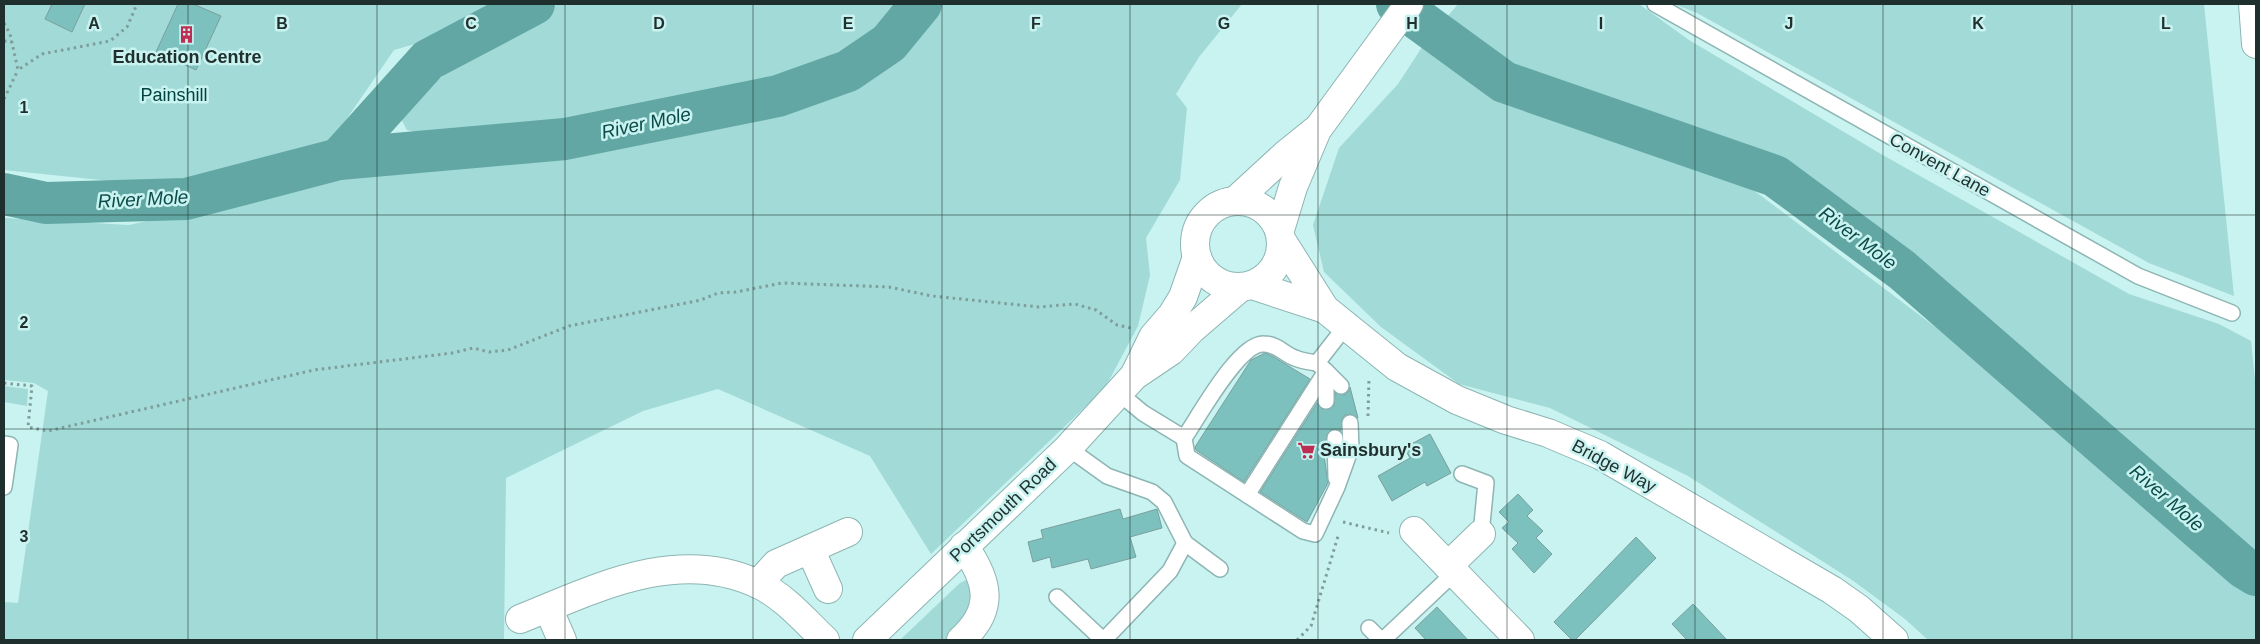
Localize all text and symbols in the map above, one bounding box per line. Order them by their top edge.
text: A [88,15,100,32]
text: B [276,15,288,32]
text: C [465,15,477,32]
text: D [653,15,665,32]
text: E [843,15,854,32]
text: F [1031,15,1041,32]
text: G [1218,15,1230,32]
text: H [1406,15,1418,32]
text: I [1599,15,1603,32]
text: J [1785,15,1793,32]
text: K [1972,15,1984,32]
text: L [2161,15,2171,32]
building icon: Education Centre [177,24,197,44]
place label: Education Centre [112,47,262,67]
park label: Painshill [140,85,208,105]
text: 1 [20,99,29,116]
water label: River Mole [599,103,693,143]
street label: Convent Lane [1886,129,1994,201]
water label: River Mole [97,186,189,212]
water label: River Mole [1815,202,1901,274]
text: 2 [20,314,29,331]
street label: Bridge Way [1569,435,1659,497]
supermarket icon: Sainsbury's [1296,440,1316,460]
place label: Sainsbury's [1320,440,1421,460]
street label: Portsmouth Road [946,454,1060,566]
water label: River Mole [2126,460,2208,536]
text: 3 [20,528,29,545]

